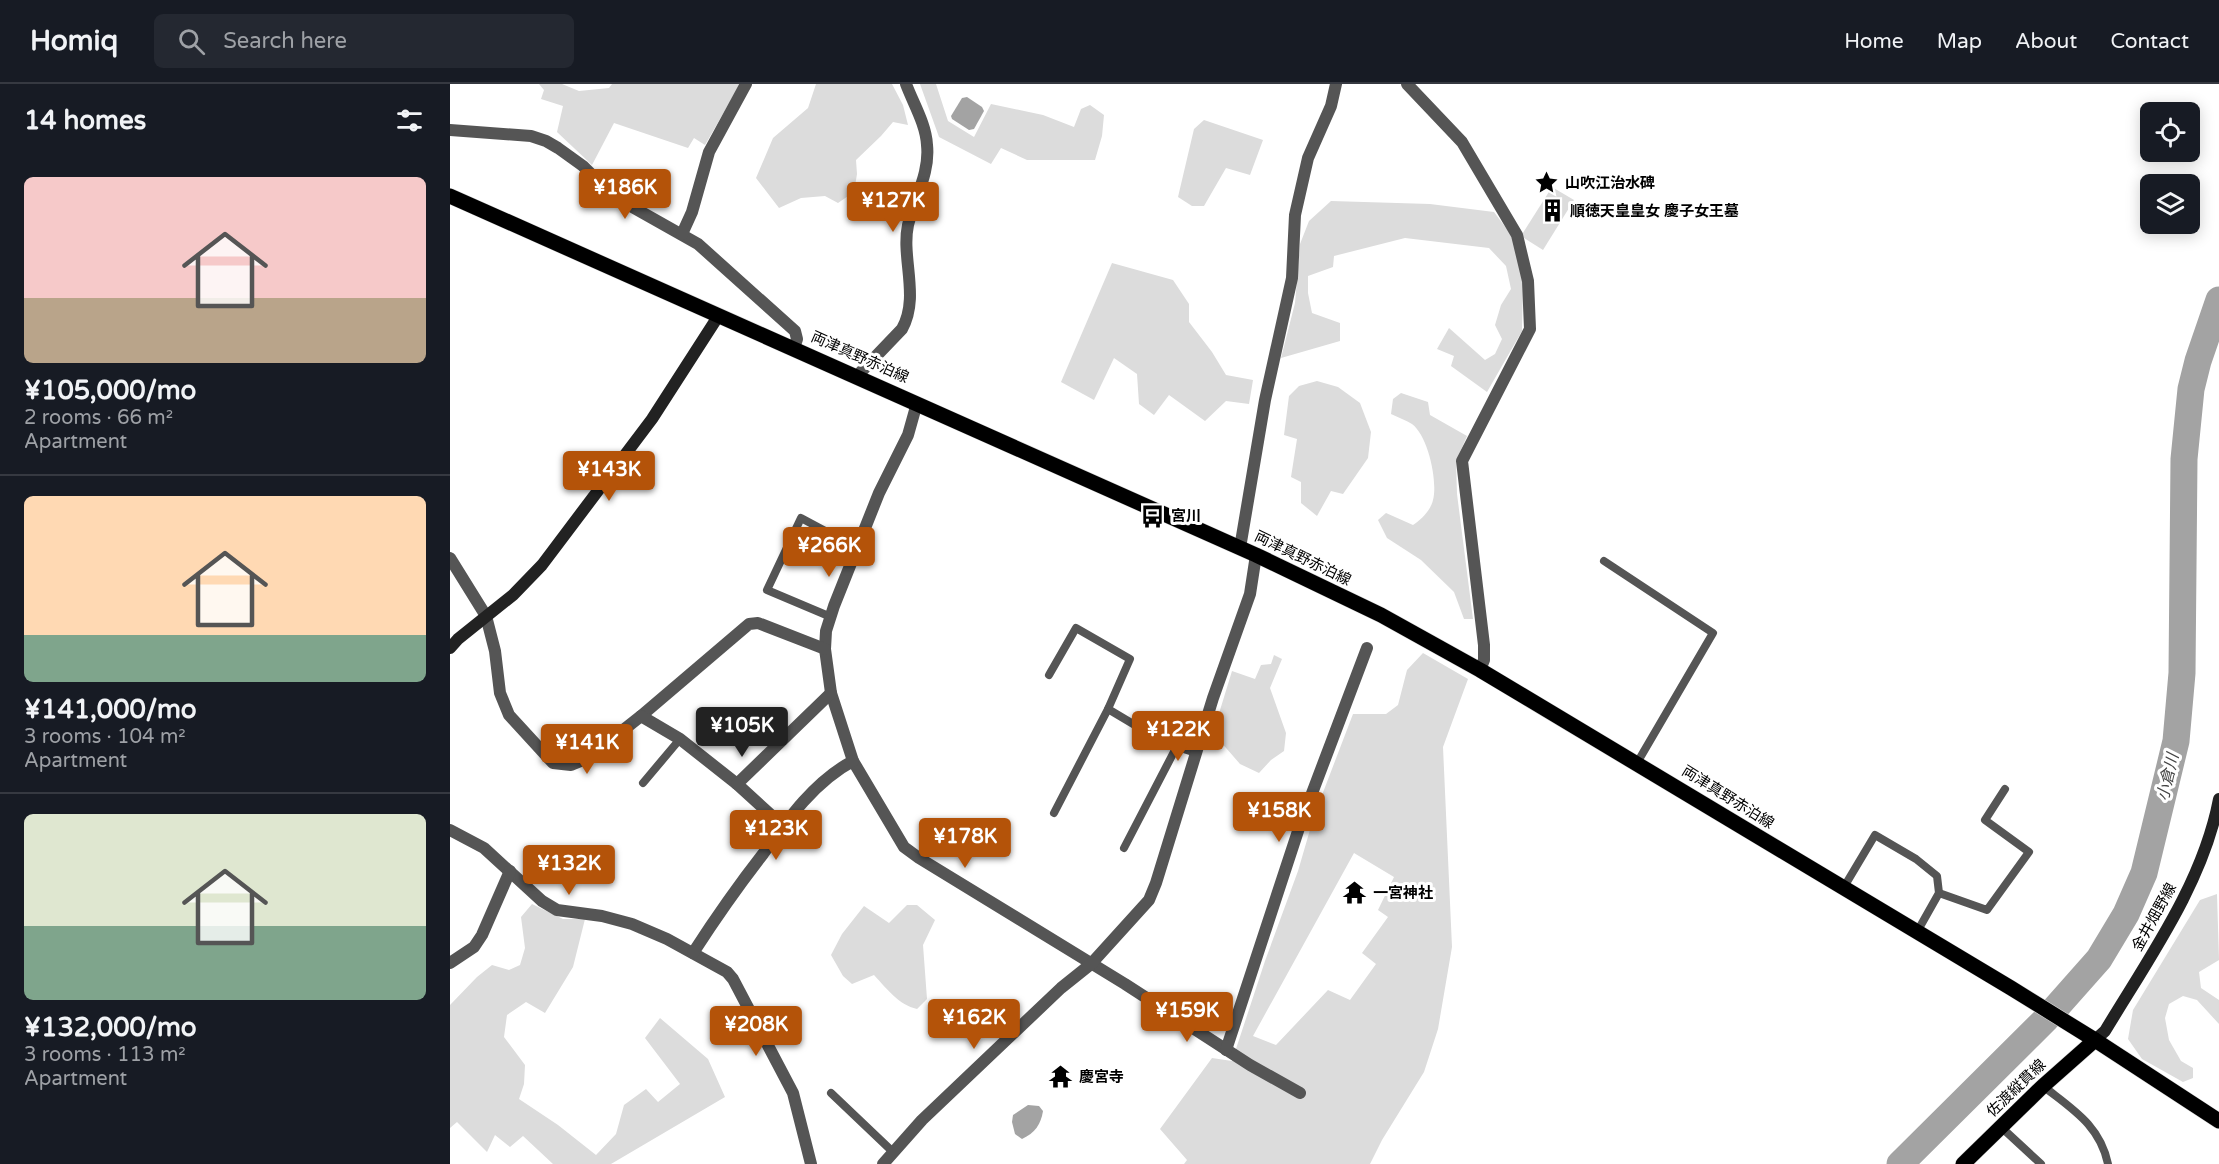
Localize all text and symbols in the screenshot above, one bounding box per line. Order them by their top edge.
search box [154,14,574,68]
text: Homiq [30,24,118,58]
icon: search [175,25,208,58]
text: Search here [223,28,347,54]
text: Home [1844,29,1904,54]
text: Map [1937,29,1982,54]
text: About [2015,29,2077,54]
text: Contact [2110,29,2189,54]
map controls [2140,102,2200,234]
button: locate [2140,102,2200,162]
icon: filters [393,104,426,137]
text: 14 homes [24,105,146,136]
pin: ¥186K [583,169,667,220]
place icon: 山吹江治水碑 [1534,170,1560,196]
place label: 山吹江治水碑 [1565,174,1655,192]
button: layers [2140,174,2200,234]
text: ¥186K [593,176,657,200]
pin: ¥127K [851,182,935,233]
text: ¥127K [861,189,925,213]
building icon: 順徳天皇皇女 慶子女王墓 [1539,198,1565,224]
place label: 順徳天皇皇女 慶子女王墓 [1570,202,1739,220]
icon: home [171,216,279,324]
street label: 両津真野赤泊線 [808,327,912,387]
text: ¥105,000/mo [24,375,196,406]
text: 2 rooms · 66 m² [24,406,173,430]
text: Apartment [24,430,127,454]
pin: ¥143K [567,451,651,502]
text: ¥143K [577,458,641,482]
bus stop icon: 宮川 [1140,503,1166,529]
place label: 宮川 [1171,507,1201,525]
pin: ¥266K [787,527,871,578]
street label: 両津真野赤泊線 [1252,527,1354,589]
text: ¥266K [797,534,861,558]
icon: home [171,535,279,643]
text: ¥141,000/mo [24,694,197,725]
pin: ¥105K [700,707,784,758]
pin: ¥122K [1136,711,1220,762]
text: ¥105K [710,714,774,738]
text: ¥122K [1146,718,1210,742]
pin: ¥141K [545,724,629,775]
text: 3 rooms · 104 m² [24,725,186,749]
text: ¥141K [555,731,619,755]
text: Apartment [24,749,127,773]
water label: 小倉川 [2153,750,2184,803]
street label: 両津真野赤泊線 [1679,762,1777,832]
pin: ¥158K [1237,792,1321,843]
text: ¥158K [1247,799,1311,823]
pin: ¥123K [734,810,818,861]
text: ¥123K [744,817,808,841]
pin: ¥178K [923,818,1007,869]
text: ¥178K [933,825,997,849]
pin: ¥132K [527,845,611,896]
text: ¥132K [537,852,601,876]
icon: home [171,853,279,961]
temple icon: 一宮神社 [1342,880,1368,906]
street label: 金井畑野線 [2128,880,2180,954]
place label: 一宮神社 [1373,884,1433,902]
pin: ¥159K [1145,992,1229,1043]
pin: ¥162K [932,999,1016,1050]
text: ¥159K [1155,999,1219,1023]
pin: ¥208K [714,1006,798,1057]
text: ¥162K [942,1006,1006,1030]
text: ¥132,000/mo [24,1012,197,1043]
text: ¥208K [724,1013,788,1037]
text: 3 rooms · 113 m² [24,1043,186,1067]
street label: 佐渡縦貫線 [1983,1055,2049,1121]
temple icon: 慶宮寺 [1048,1064,1074,1090]
text: Apartment [24,1067,127,1091]
place label: 慶宮寺 [1079,1068,1124,1086]

